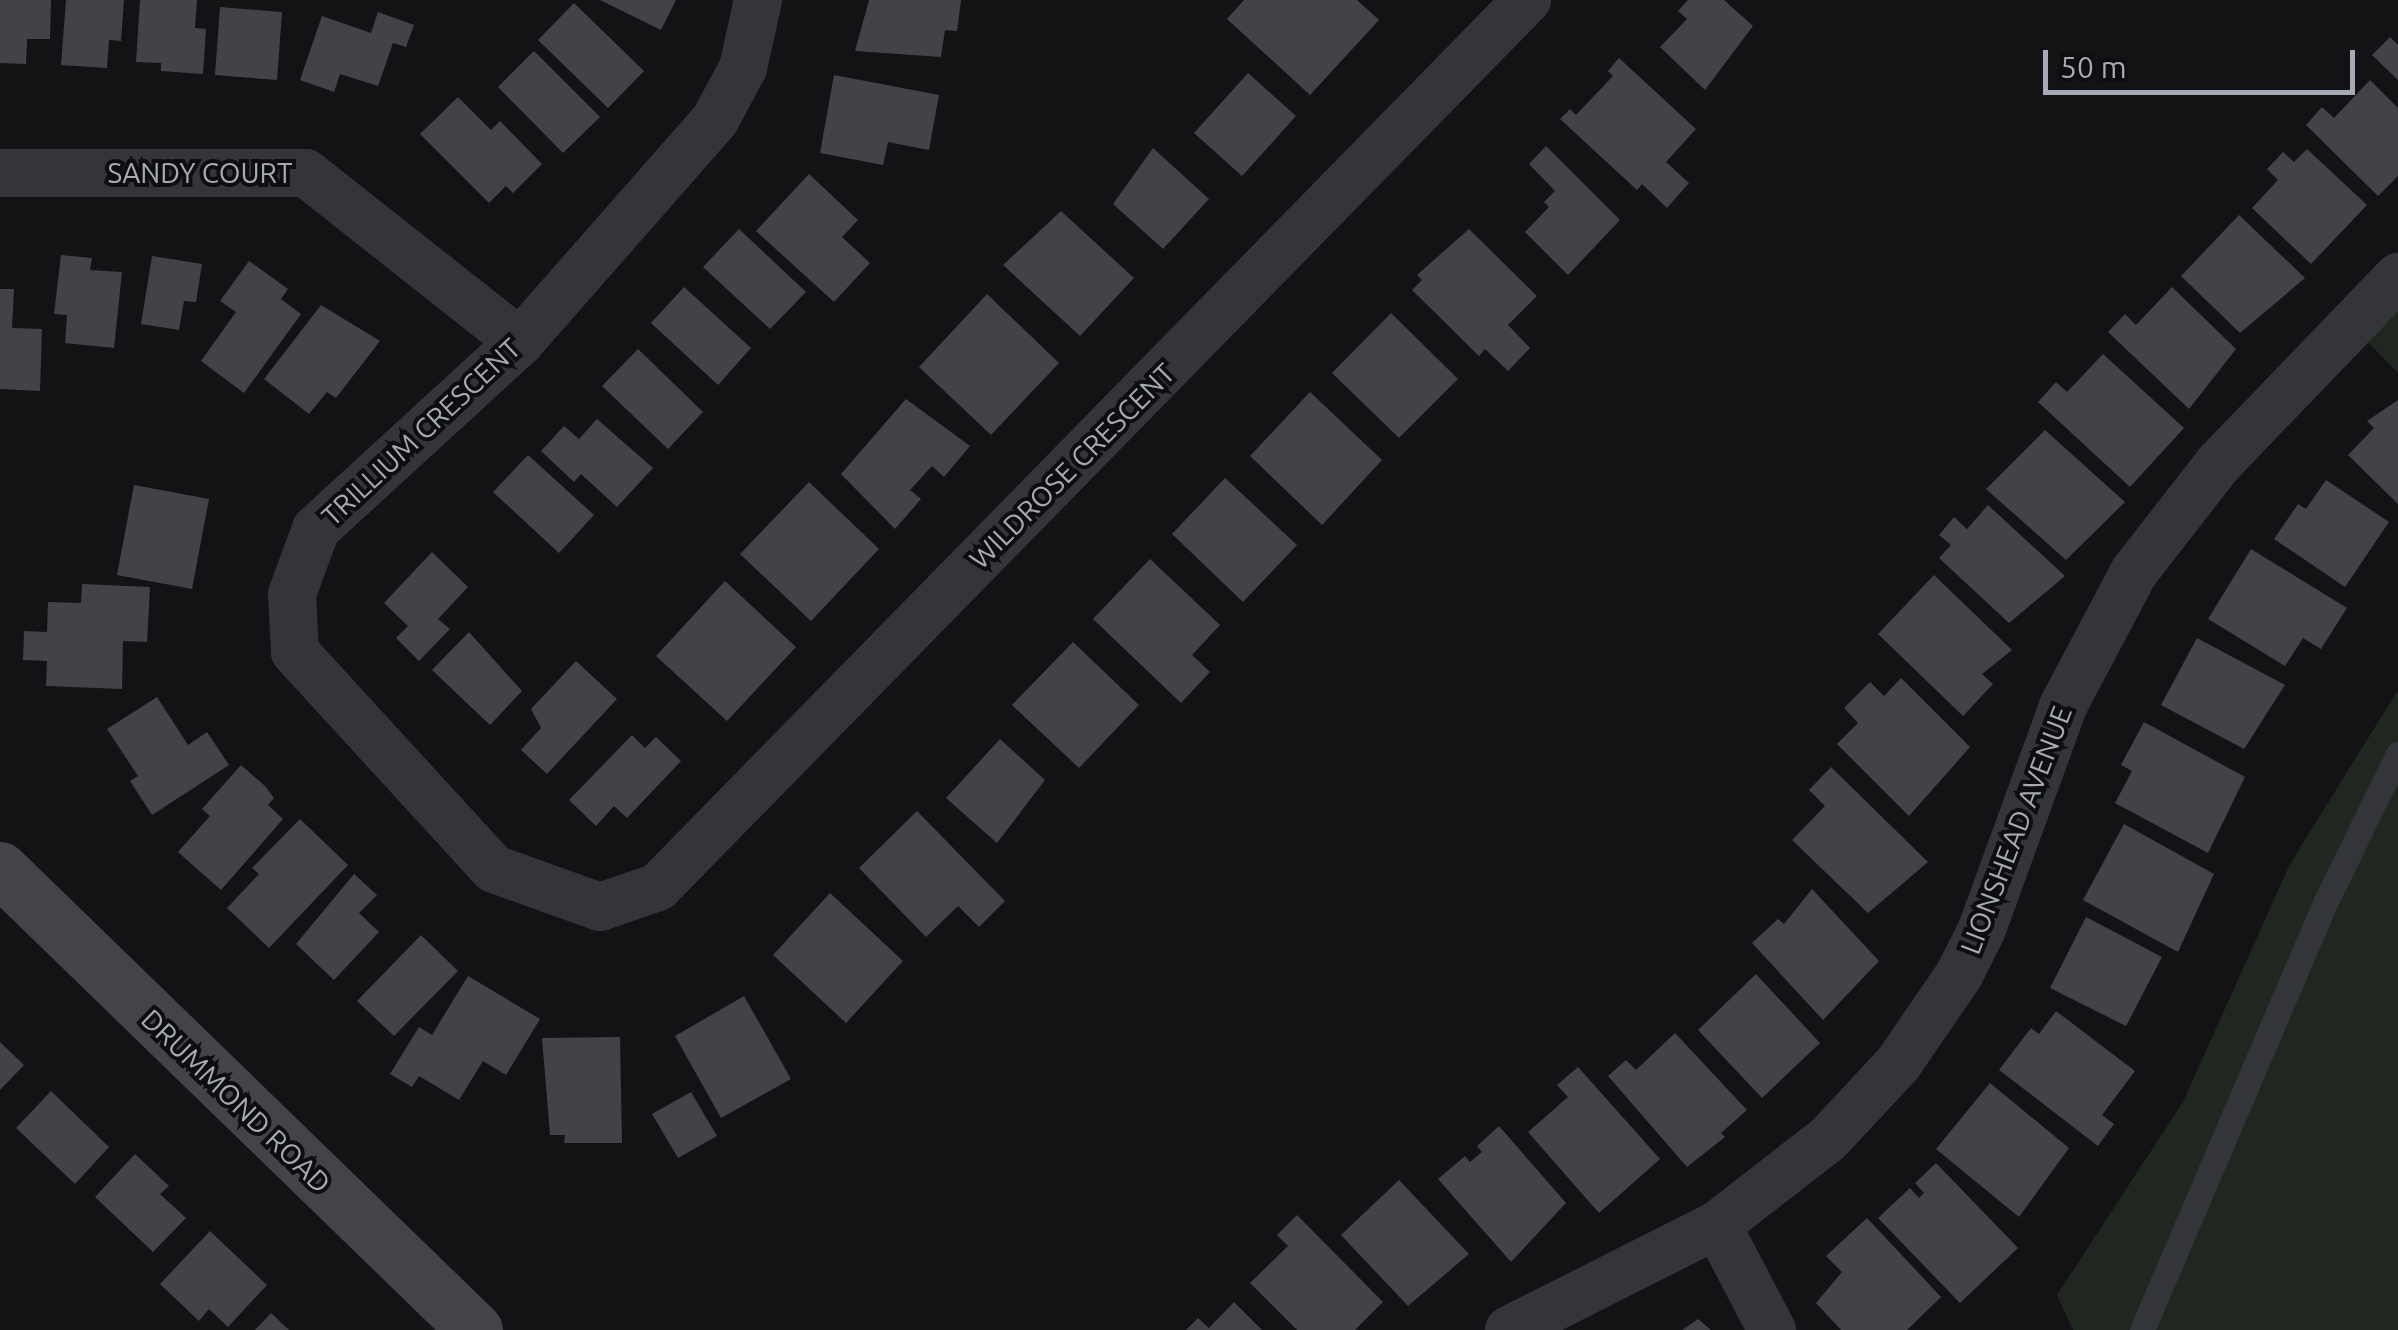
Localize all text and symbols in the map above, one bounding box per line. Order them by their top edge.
scale bar [2048,30,2360,92]
text: 50 m [2060,50,2127,84]
street label: SANDY COURT [107,156,293,190]
street label: TRILLIUM CRESCENT [315,331,527,533]
street label: WILDROSE CRESCENT [962,356,1182,576]
street label: LIONSHEAD AVENUE [1953,701,2079,959]
street label: DRUMMOND ROAD [135,1002,337,1200]

